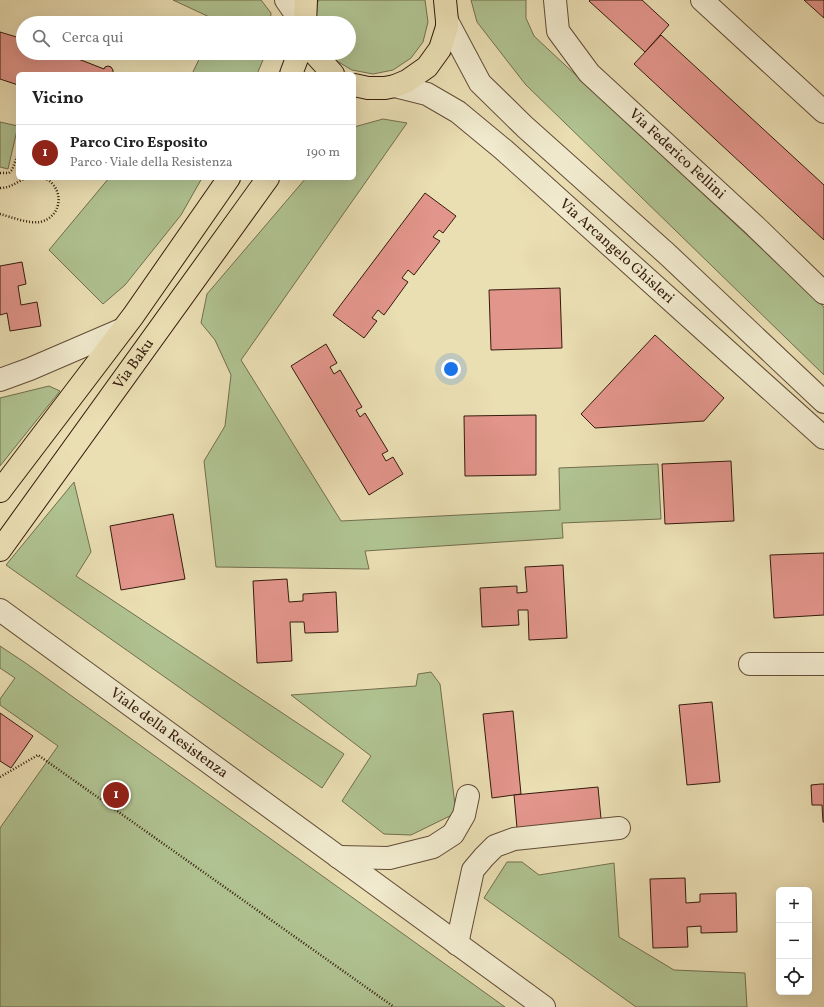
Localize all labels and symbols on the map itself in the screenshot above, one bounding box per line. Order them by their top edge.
street label: Via Federico Fellini [624,104,730,204]
street label: Via Arcangelo Ghisleri [555,194,679,309]
street label: Via Baku [108,335,159,394]
your location [441,359,461,379]
street label: Viale della Resistenza [105,683,232,784]
pin: 1 [103,780,129,810]

